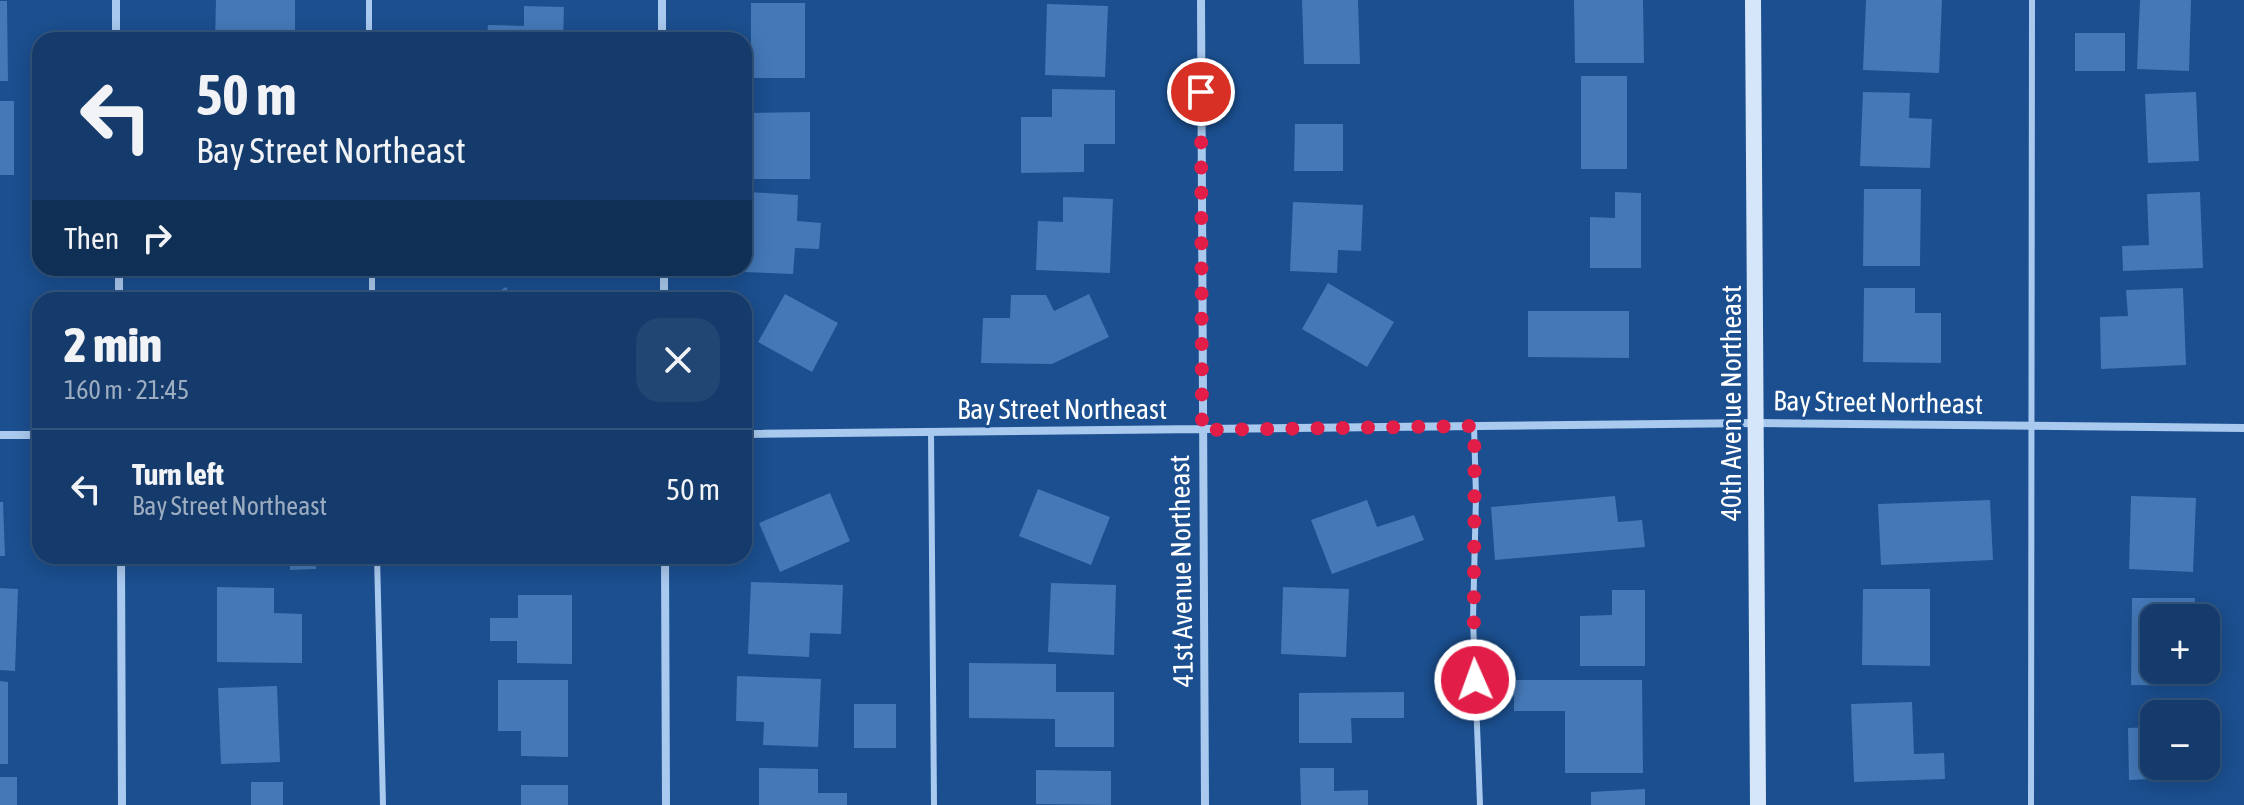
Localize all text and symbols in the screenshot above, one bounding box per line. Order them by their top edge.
pin [1167,58,1235,126]
text: 50 m [196,63,297,127]
icon: left [64,64,168,168]
icon: arrive [1179,70,1223,114]
text: Bay Street Northeast [196,129,466,171]
icon: right [135,216,179,260]
text: Then [64,221,119,255]
street label: 40th Avenue Northeast [1715,285,1747,521]
text: 2 min [64,317,162,372]
button: close [636,318,720,402]
text: 160 m · 21:45 [64,375,189,405]
street label: Bay Street Northeast [1773,384,1983,420]
street label: Bay Street Northeast [957,393,1167,425]
street label: 41st Avenue Northeast [1163,455,1199,687]
text: Turn left [132,457,224,491]
icon: left [64,467,108,511]
text: 50 m [666,472,720,506]
text: Bay Street Northeast [132,491,327,521]
map controls [2140,604,2220,780]
button: + [2140,604,2220,684]
position arrow [1433,638,1517,722]
button: − [2140,700,2220,780]

